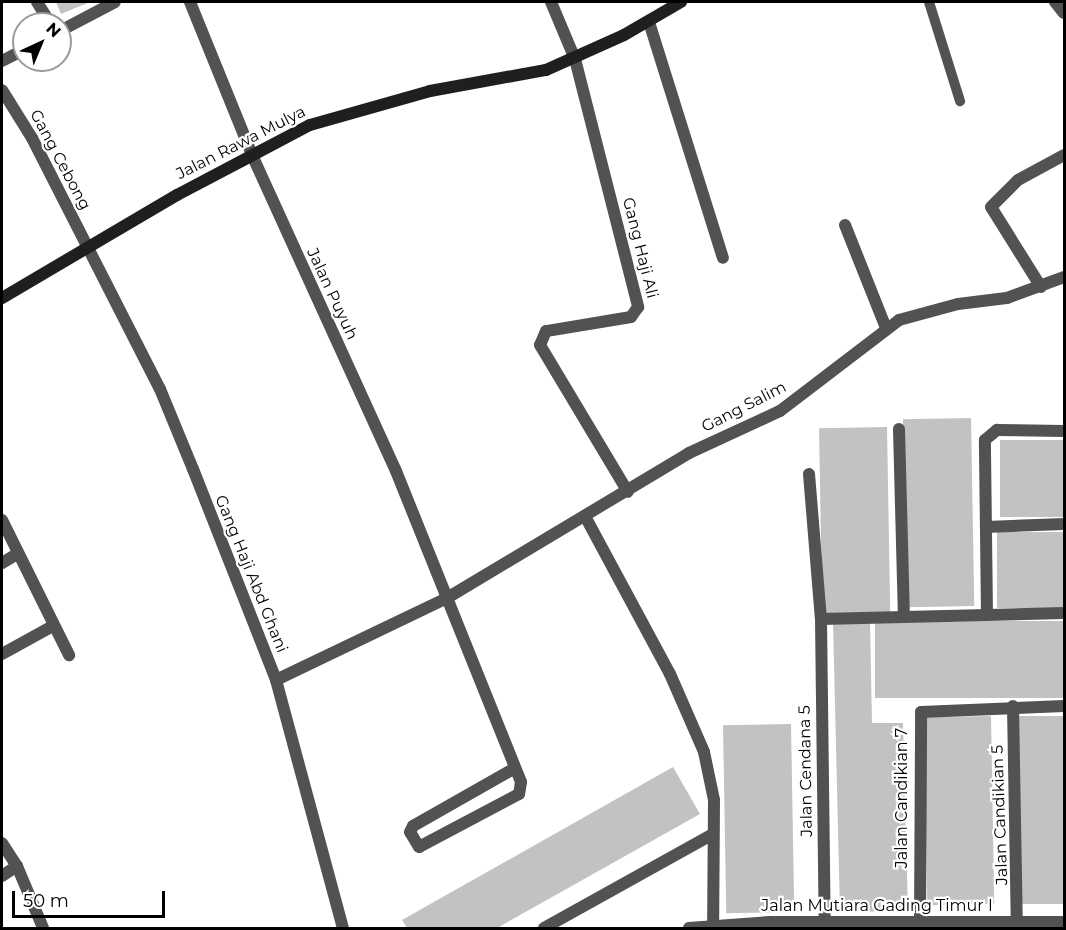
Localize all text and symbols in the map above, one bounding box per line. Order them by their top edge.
north arrow [12,12,72,72]
text: N [42,19,65,41]
street label: Jalan Rawa Mulya [173,102,309,184]
street label: Gang Cebong [25,106,95,214]
street label: Gang Haji Ali [618,196,662,300]
street label: Jalan Puyuh [302,245,362,343]
street label: Gang Salim [698,377,790,437]
street label: Gang Haji Abd Ghani [211,492,291,656]
street label: Jalan Cendana 5 [795,705,817,837]
street label: Jalan Candikian 7 [892,728,912,868]
street label: Jalan Candikian 5 [988,745,1012,885]
scale bar [15,879,168,917]
text: 50 m [23,890,69,912]
street label: Jalan Mutiara Gading Timur I [761,896,993,916]

